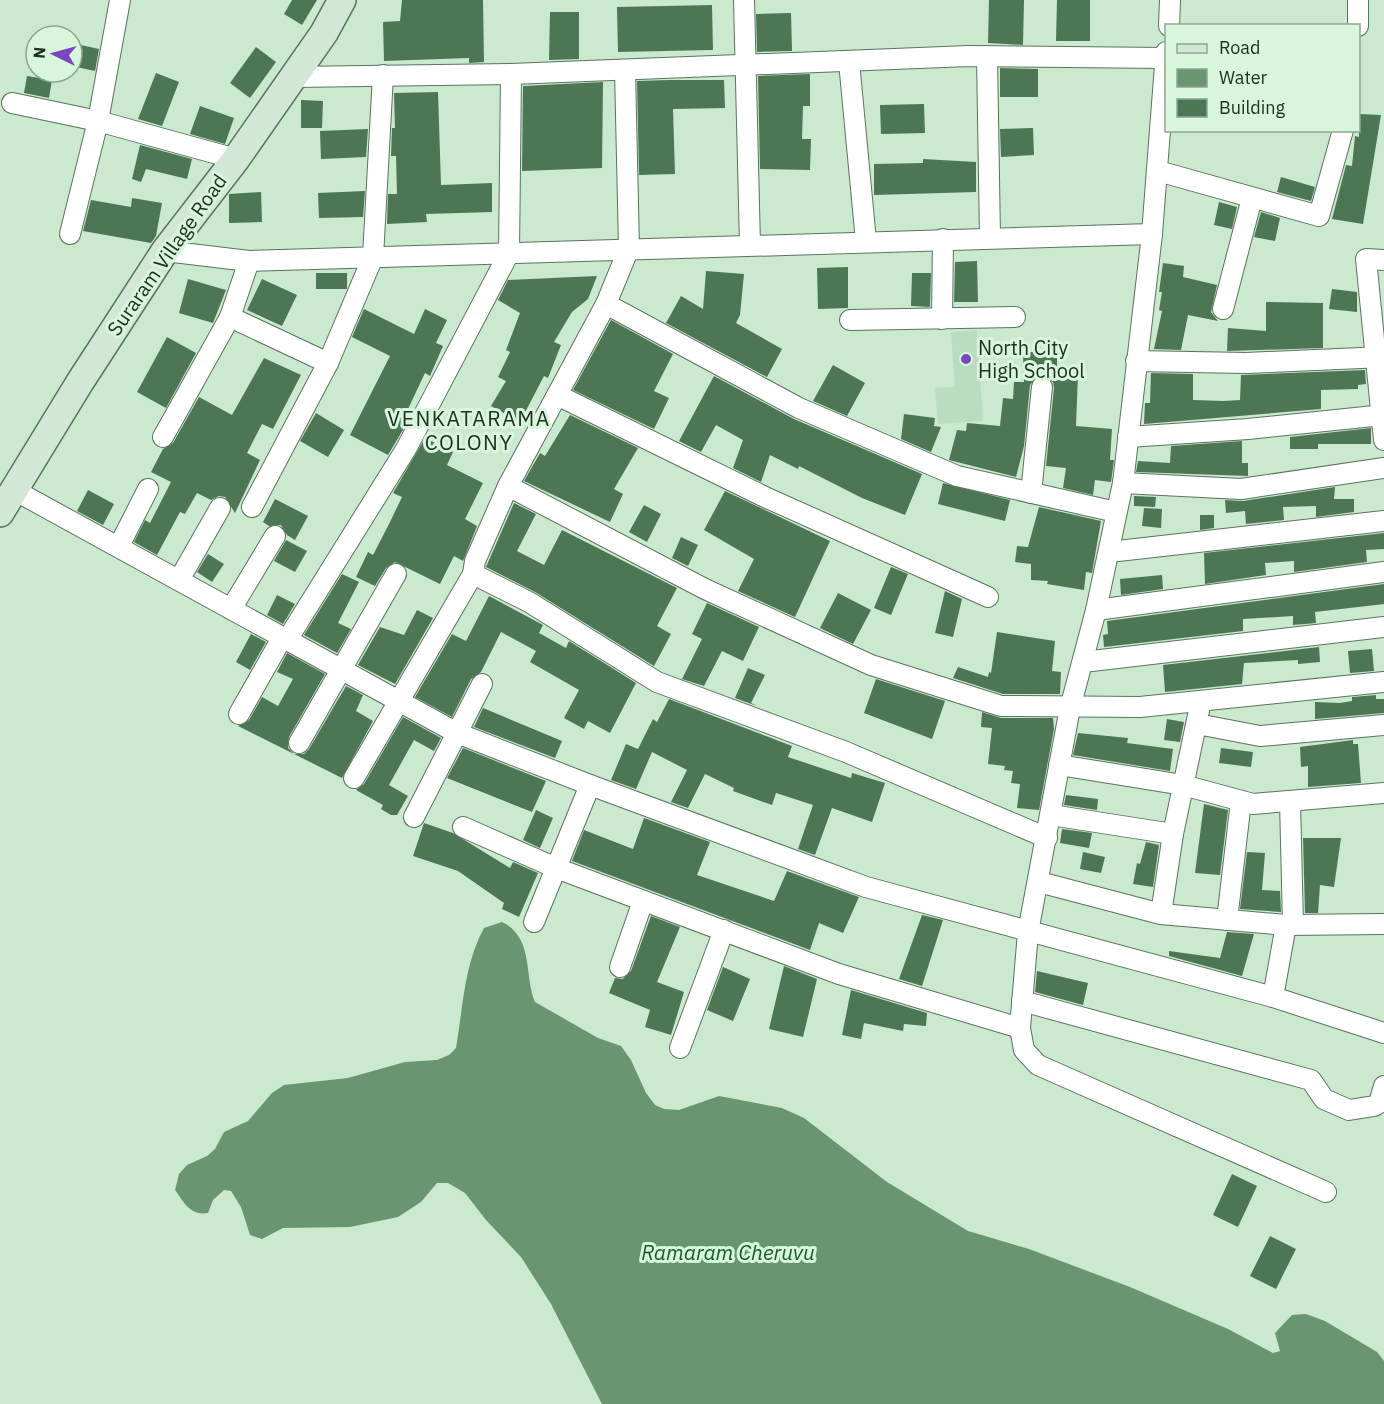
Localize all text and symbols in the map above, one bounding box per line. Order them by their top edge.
north arrow [24,24,84,84]
legend [1165,24,1360,132]
text: Road [1219,36,1260,59]
text: N [29,46,50,59]
text: Water [1219,66,1268,89]
text: Building [1219,96,1286,119]
street label: Suraram Village Road [101,168,233,341]
place label: North City High School [978,334,1085,384]
marker: North City High School [959,352,973,366]
district label: VENKATARAMA COLONY [387,404,551,456]
water label: Ramaram Cheruvu [641,1238,815,1266]

